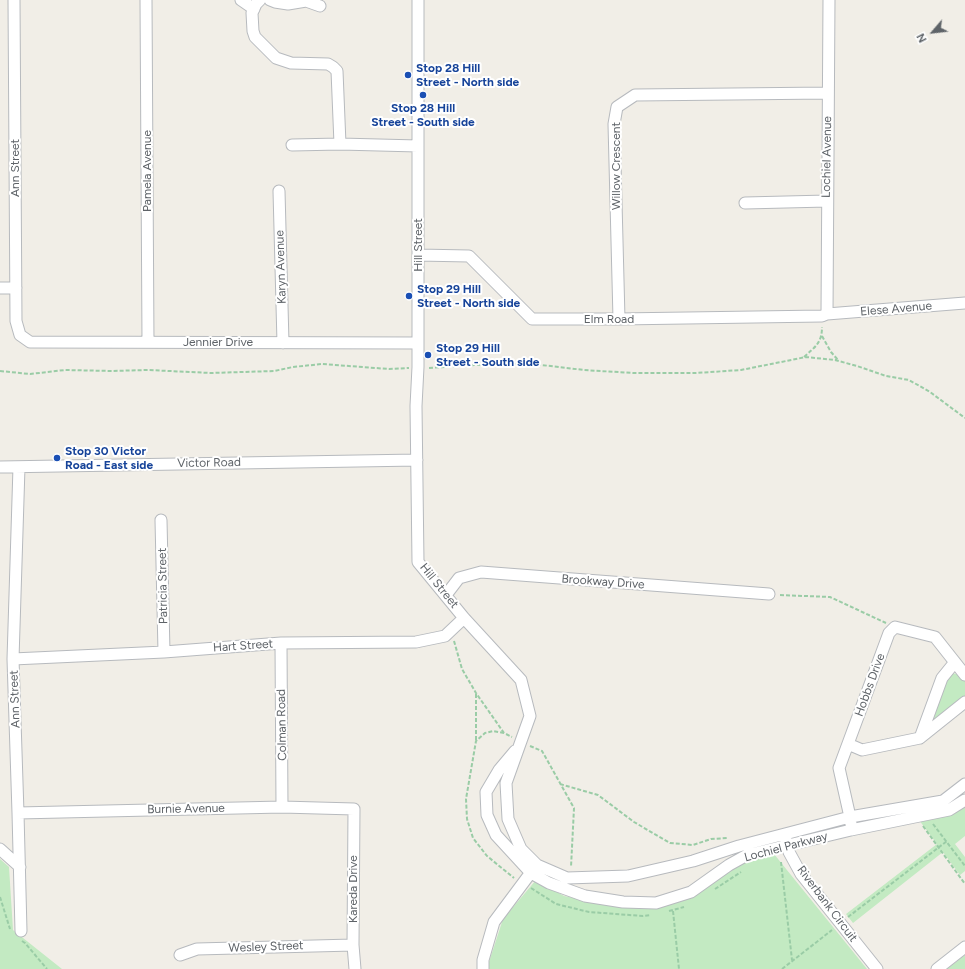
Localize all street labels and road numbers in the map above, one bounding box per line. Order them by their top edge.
street label: Lochiel Avenue [819,116,835,198]
street label: Willow Crescent [609,122,623,210]
street label: Pamela Avenue [140,130,154,212]
street label: Ann Street [8,139,22,197]
street label: Hill Street [411,218,425,272]
street label: Karyn Avenue [273,230,289,304]
street label: Elese Avenue [860,299,932,319]
street label: Elm Road [584,312,634,326]
street label: Jennier Drive [183,335,253,349]
street label: Victor Road [177,455,241,471]
street label: Patricia Street [155,548,171,624]
street label: Hill Street [417,561,461,611]
street label: Brookway Drive [561,572,645,592]
street label: Hart Street [212,637,274,655]
street label: Hobbs Drive [852,651,888,719]
street label: Ann Street [7,670,23,728]
street label: Colman Road [274,689,290,761]
street label: Burnie Avenue [147,801,225,817]
street label: Lochiel Parkway [743,829,829,865]
street label: Kareda Drive [346,855,360,923]
street label: Riverbank Circuit [794,863,860,945]
street label: Wesley Street [228,938,304,956]

